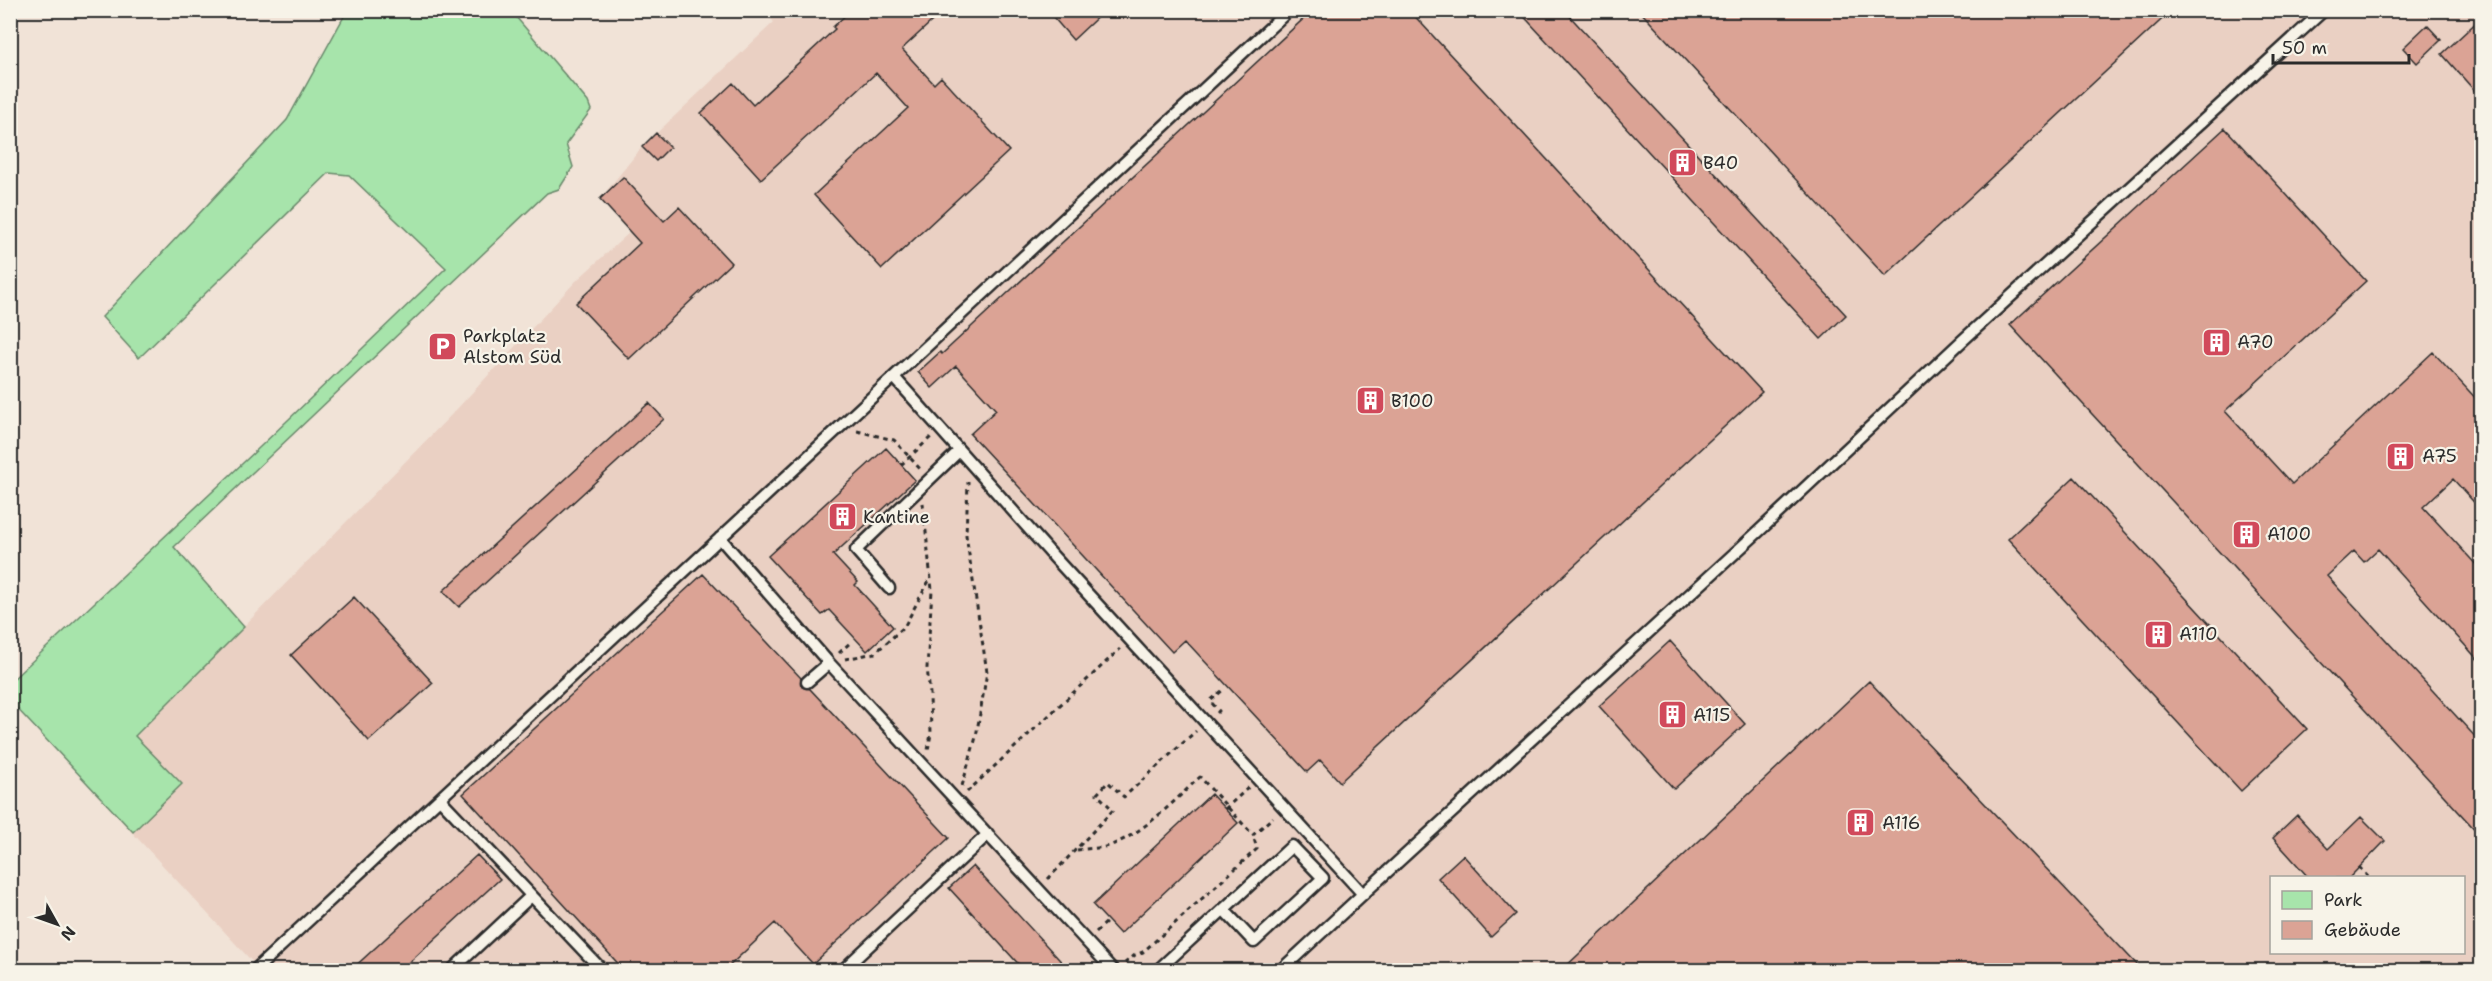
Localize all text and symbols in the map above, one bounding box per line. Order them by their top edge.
scale bar [2273,27,2410,65]
text: 50 m [2282,36,2327,60]
building icon: B40 [1666,147,1698,179]
place label: B40 [1703,151,1738,175]
place label: Parkplatz Alstom Süd [463,324,561,369]
building icon: A70 [2200,326,2232,358]
parking icon: Parkplatz Alstom Süd [426,330,458,362]
place label: A70 [2237,330,2274,354]
building icon: B100 [1354,385,1386,417]
place label: B100 [1391,389,1434,413]
building icon: A75 [2385,440,2417,472]
place label: A75 [2422,444,2457,468]
building icon: Kantine [826,501,858,533]
place label: Kantine [863,505,930,529]
building icon: A100 [2230,518,2262,550]
place label: A100 [2267,522,2311,546]
building icon: A110 [2142,618,2174,650]
place label: A110 [2179,622,2218,646]
building icon: A115 [1656,699,1688,731]
place label: A115 [1693,703,1730,727]
building icon: A116 [1845,807,1877,839]
place label: A116 [1882,811,1920,835]
legend [2270,876,2465,954]
text: Park [2324,888,2363,912]
north arrow [27,894,87,954]
text: Gebäude [2324,918,2401,942]
text: N [56,922,80,945]

